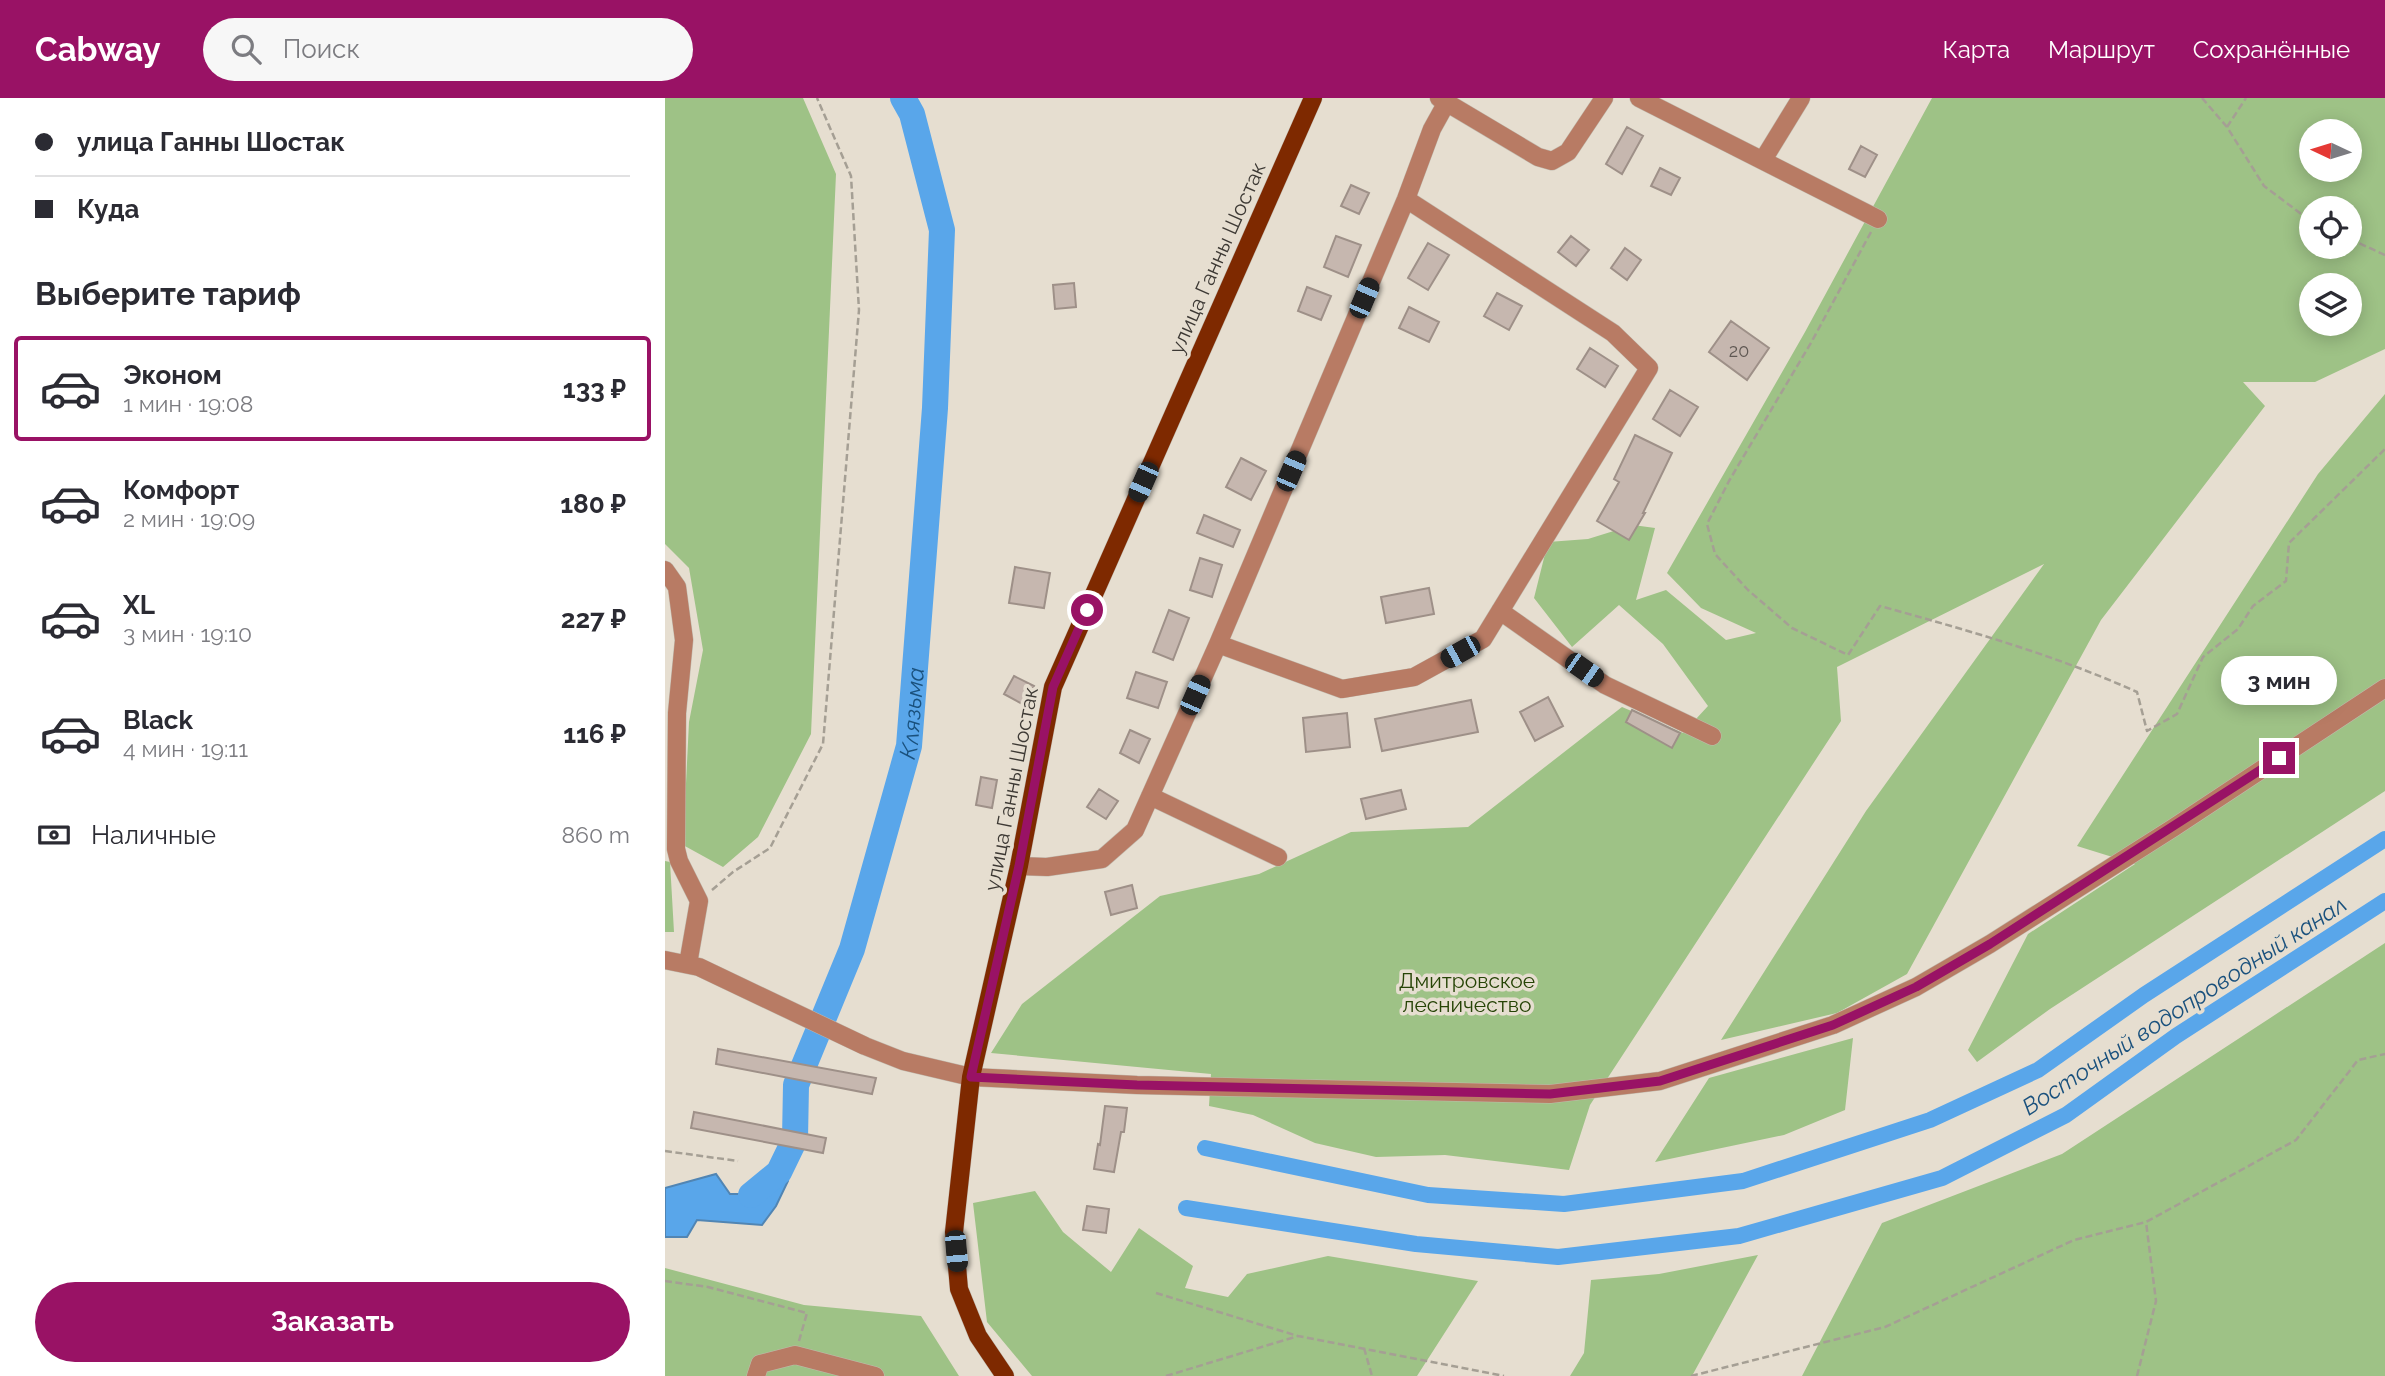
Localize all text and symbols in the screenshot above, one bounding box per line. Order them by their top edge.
search box [203,18,693,81]
text: Cabway [35,30,161,69]
icon: search [227,30,265,68]
text: Поиск [283,34,360,64]
text: Карта [1942,35,2010,64]
text: Маршрут [2048,35,2155,64]
text: Сохранённые [2193,35,2350,64]
north arrow [2299,119,2363,182]
map controls [2299,119,2362,336]
text: улица Ганны Шостак [77,127,345,157]
street label: улица Ганны Шостак [1163,158,1271,358]
text: Куда [77,194,140,224]
button: locate [2299,196,2362,259]
button: layers [2299,273,2362,336]
text: Выберите тариф [35,275,301,312]
car [1347,275,1382,321]
house number: 20 [1729,340,1749,361]
icon: car [39,357,102,420]
text: Эконом [123,360,222,390]
text: 133 ₽ [563,374,626,404]
text: 1 мин · 19:08 [123,390,253,417]
car [1274,448,1309,494]
car [1125,459,1162,505]
icon: car [39,472,102,535]
text: Комфорт [123,475,239,505]
text: 180 ₽ [560,489,626,519]
text: 2 мин · 19:09 [123,505,255,532]
icon: car [39,587,102,650]
text: XL [123,590,155,620]
route start [1071,594,1103,626]
text: 227 ₽ [561,604,626,634]
text: 3 мин · 19:10 [123,620,252,647]
car [1437,633,1484,671]
car [1561,649,1608,691]
callout: 3 мин [2221,656,2337,706]
water label: Клязьма [893,666,929,762]
text: 3 мин [2247,667,2311,694]
car [1177,672,1214,718]
street label: улица Ганны Шостак [979,685,1043,893]
icon: car [39,702,102,765]
text: Black [123,705,193,735]
text: 116 ₽ [563,719,626,749]
text: 4 мин · 19:11 [123,735,248,762]
route end [2263,742,2295,774]
icon: cash [35,816,73,854]
text: Наличные [91,820,216,850]
text: 860 m [561,821,630,848]
water label: Восточный водопроводный канал [2017,890,2351,1120]
park label: Дмитровское лесничество [1399,968,1535,1017]
car [944,1229,969,1273]
button: Заказать [35,1282,630,1362]

